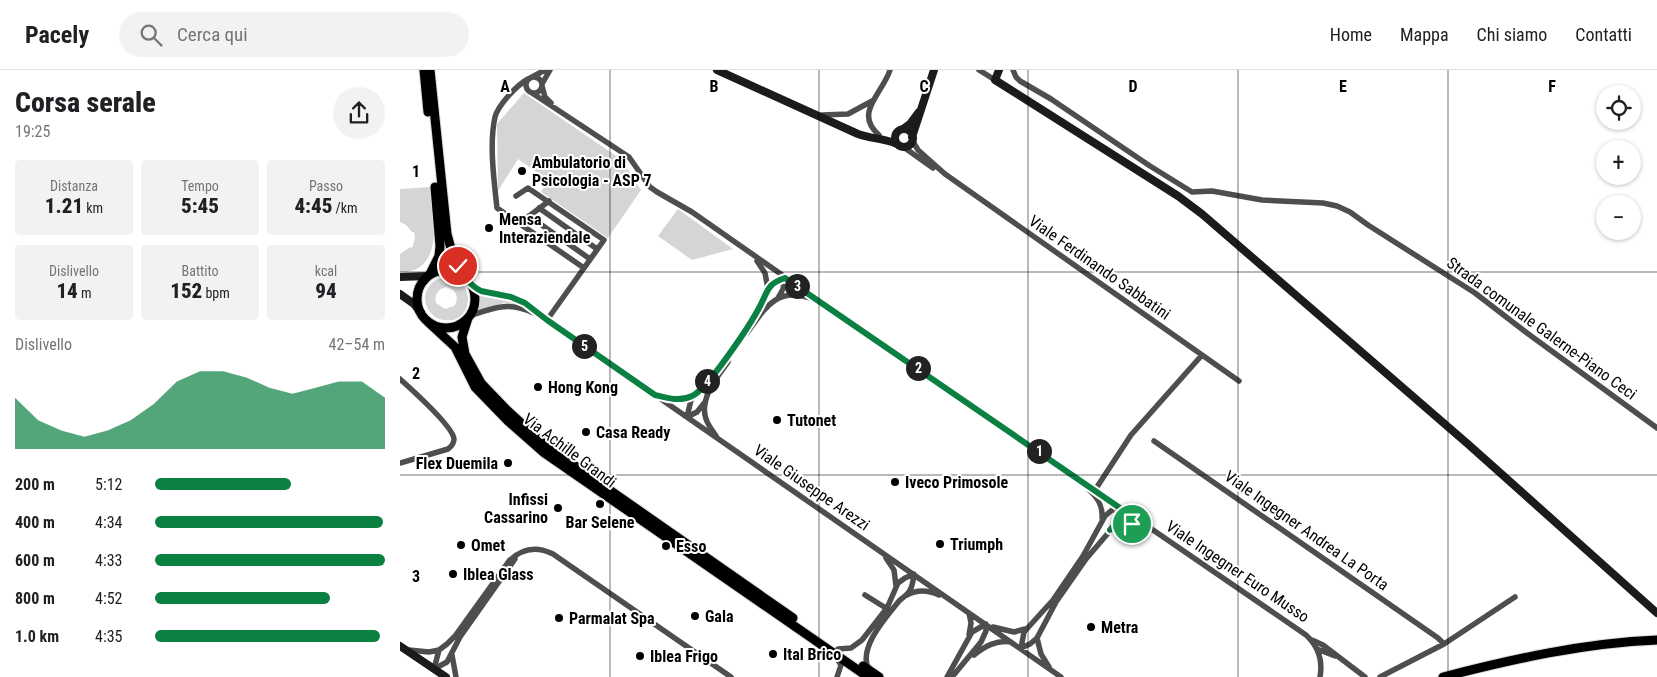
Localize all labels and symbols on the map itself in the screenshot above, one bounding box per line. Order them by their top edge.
text: A [500,77,510,96]
text: B [710,77,719,96]
text: C [919,77,929,96]
text: D [1128,77,1138,96]
text: E [1339,77,1347,96]
text: F [1548,77,1556,96]
place label: Ambulatorio di Psicologia - ASP 7 [532,153,652,190]
text: 1 [412,162,420,181]
marker: Ambulatorio di Psicologia - ASP 7 [516,165,528,177]
place label: Mensa Interaziendale [499,210,591,247]
street label: Viale Ferdinando Sabbatini [1025,211,1174,324]
marker: Mensa Interaziendale [483,222,495,234]
pin [437,245,479,287]
street label: Strada comunale Galerne-Piano Ceci [1443,253,1640,404]
pin: 3 [784,274,810,298]
pin: 5 [572,334,596,358]
pin: 2 [906,356,930,380]
text: 2 [412,364,420,383]
pin: 4 [694,368,720,394]
place label: Hong Kong [548,378,618,397]
marker: Hong Kong [532,381,544,393]
street label: Via Achille Grandi [519,409,620,492]
place label: Tutonet [787,411,836,430]
marker: Tutonet [771,414,783,426]
place label: Casa Ready [596,423,670,442]
marker: Casa Ready [580,426,592,438]
pin: 1 [1026,438,1052,464]
street label: Viale Giuseppe Arezzi [750,440,873,534]
place label: Flex Duemila [416,454,498,473]
marker: Flex Duemila [502,457,514,469]
street label: Viale Ingegner Andrea La Porta [1221,466,1392,594]
place label: Iveco Primosole [905,473,1009,492]
marker: Iveco Primosole [889,476,901,488]
place label: Infissi Cassarino [484,490,548,527]
marker: Bar Selene [594,498,606,510]
marker: Infissi Cassarino [552,502,564,514]
pin [1111,503,1153,545]
place label: Bar Selene [565,513,635,532]
street label: Viale Ingegner Euro Musso [1163,516,1313,626]
place label: Triumph [950,535,1003,554]
place label: Omet [471,536,505,555]
place label: Esso [676,537,706,556]
marker: Triumph [934,538,946,550]
marker: Omet [455,539,467,551]
marker: Esso [660,540,672,552]
place label: Iblea Glass [463,565,534,584]
text: 3 [412,567,420,586]
marker: Iblea Glass [447,568,459,580]
place label: Gala [705,607,734,626]
place label: Parmalat Spa [569,609,655,628]
marker: Gala [689,610,701,622]
marker: Parmalat Spa [553,612,565,624]
place label: Metra [1101,618,1139,637]
marker: Metra [1085,621,1097,633]
place label: Ital Brico [783,645,841,664]
place label: Iblea Frigo [650,647,718,666]
marker: Ital Brico [767,648,779,660]
marker: Iblea Frigo [634,650,646,662]

